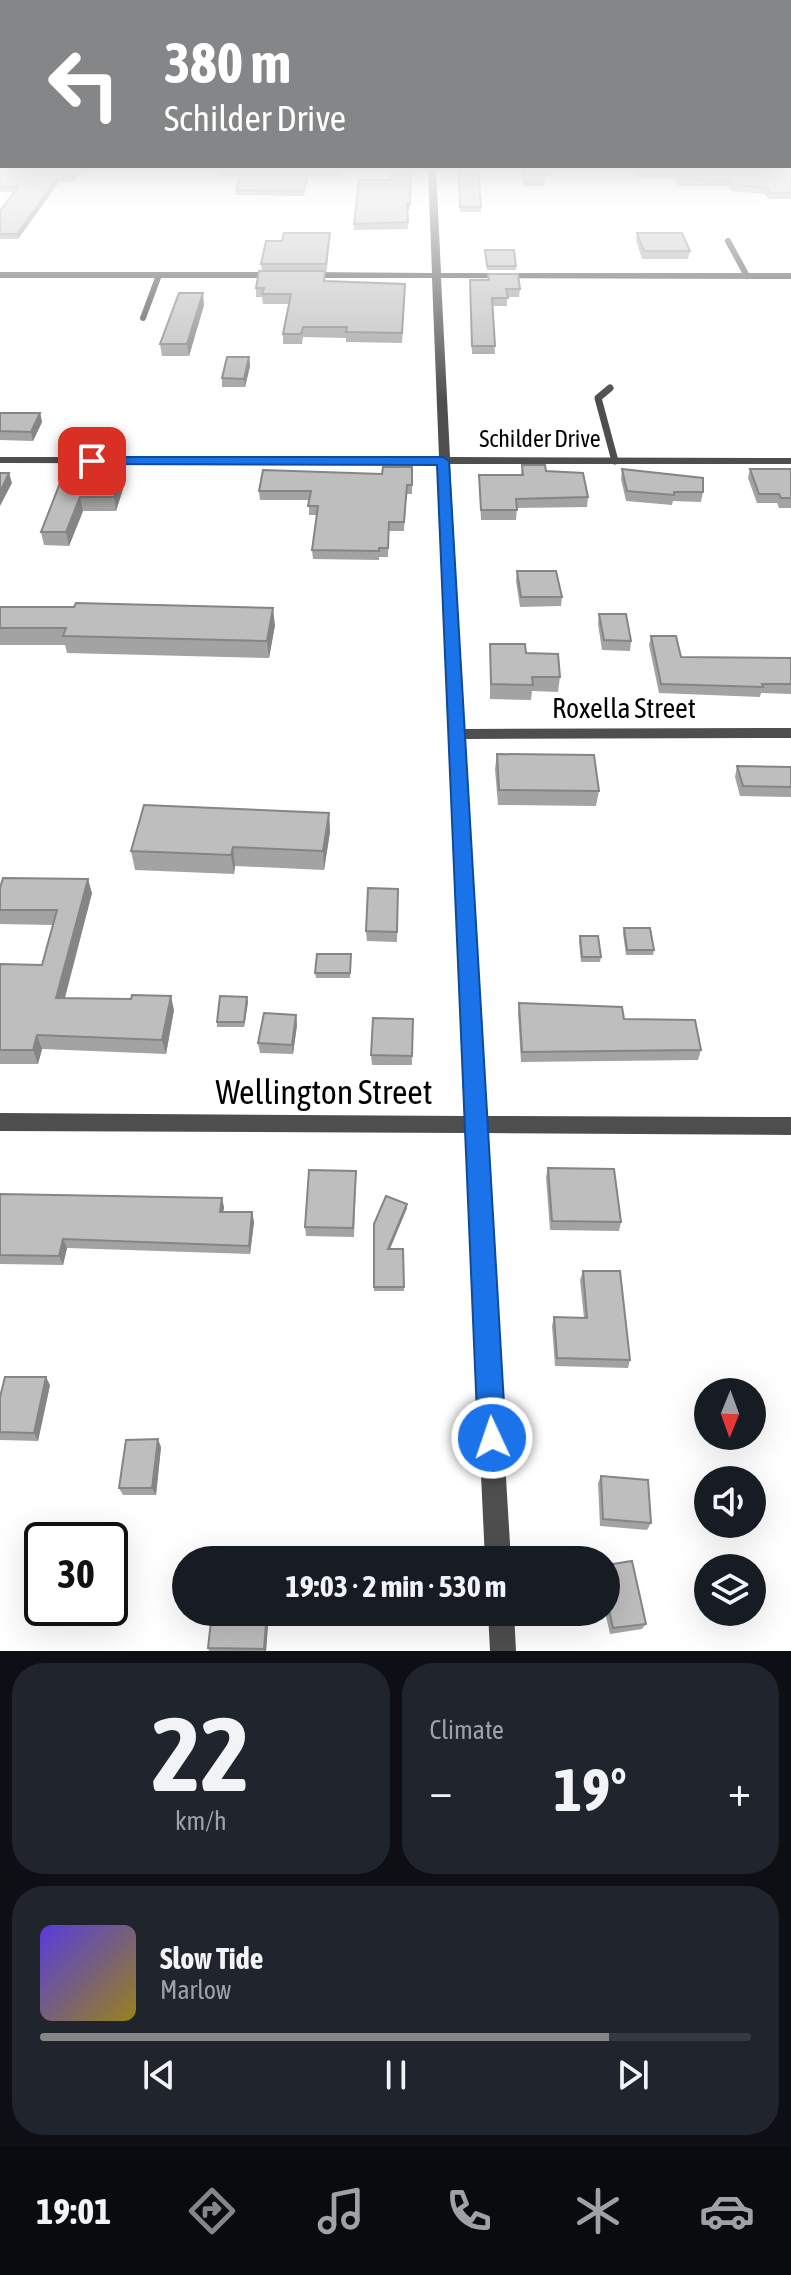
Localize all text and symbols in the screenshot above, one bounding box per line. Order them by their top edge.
text: 380 m [164,31,291,95]
icon: left [32,32,136,136]
text: Schilder Drive [164,97,346,139]
street label: Schilder Drive [479,425,601,452]
pin [58,427,126,495]
icon: arrive [70,439,114,483]
street label: Roxella Street [552,692,696,724]
street label: Wellington Street [215,1072,433,1111]
north arrow [694,1378,766,1450]
map controls [694,1378,766,1626]
position arrow [450,1396,534,1480]
button: sound [694,1466,766,1538]
speed limit sign: 30 [24,1522,128,1626]
button: layers [694,1554,766,1626]
text: 19:03 · 2 min · 530 m [286,1569,506,1603]
text: 22 [152,1694,250,1813]
text: Climate [430,1715,504,1745]
text: 19° [554,1755,627,1824]
text: − [430,1765,452,1815]
text: + [728,1765,751,1815]
text: km/h [175,1806,227,1836]
text: Slow Tide [160,1941,263,1975]
text: Marlow [160,1975,231,2005]
icon: previous [137,2053,181,2097]
icon: pause [374,2053,418,2097]
icon: next [611,2053,655,2097]
icon: directions [184,2183,240,2239]
icon: music [313,2183,369,2239]
icon: phone [441,2183,497,2239]
icon: climate [570,2183,626,2239]
icon: car [699,2183,755,2239]
text: 19:01 [36,2190,111,2232]

